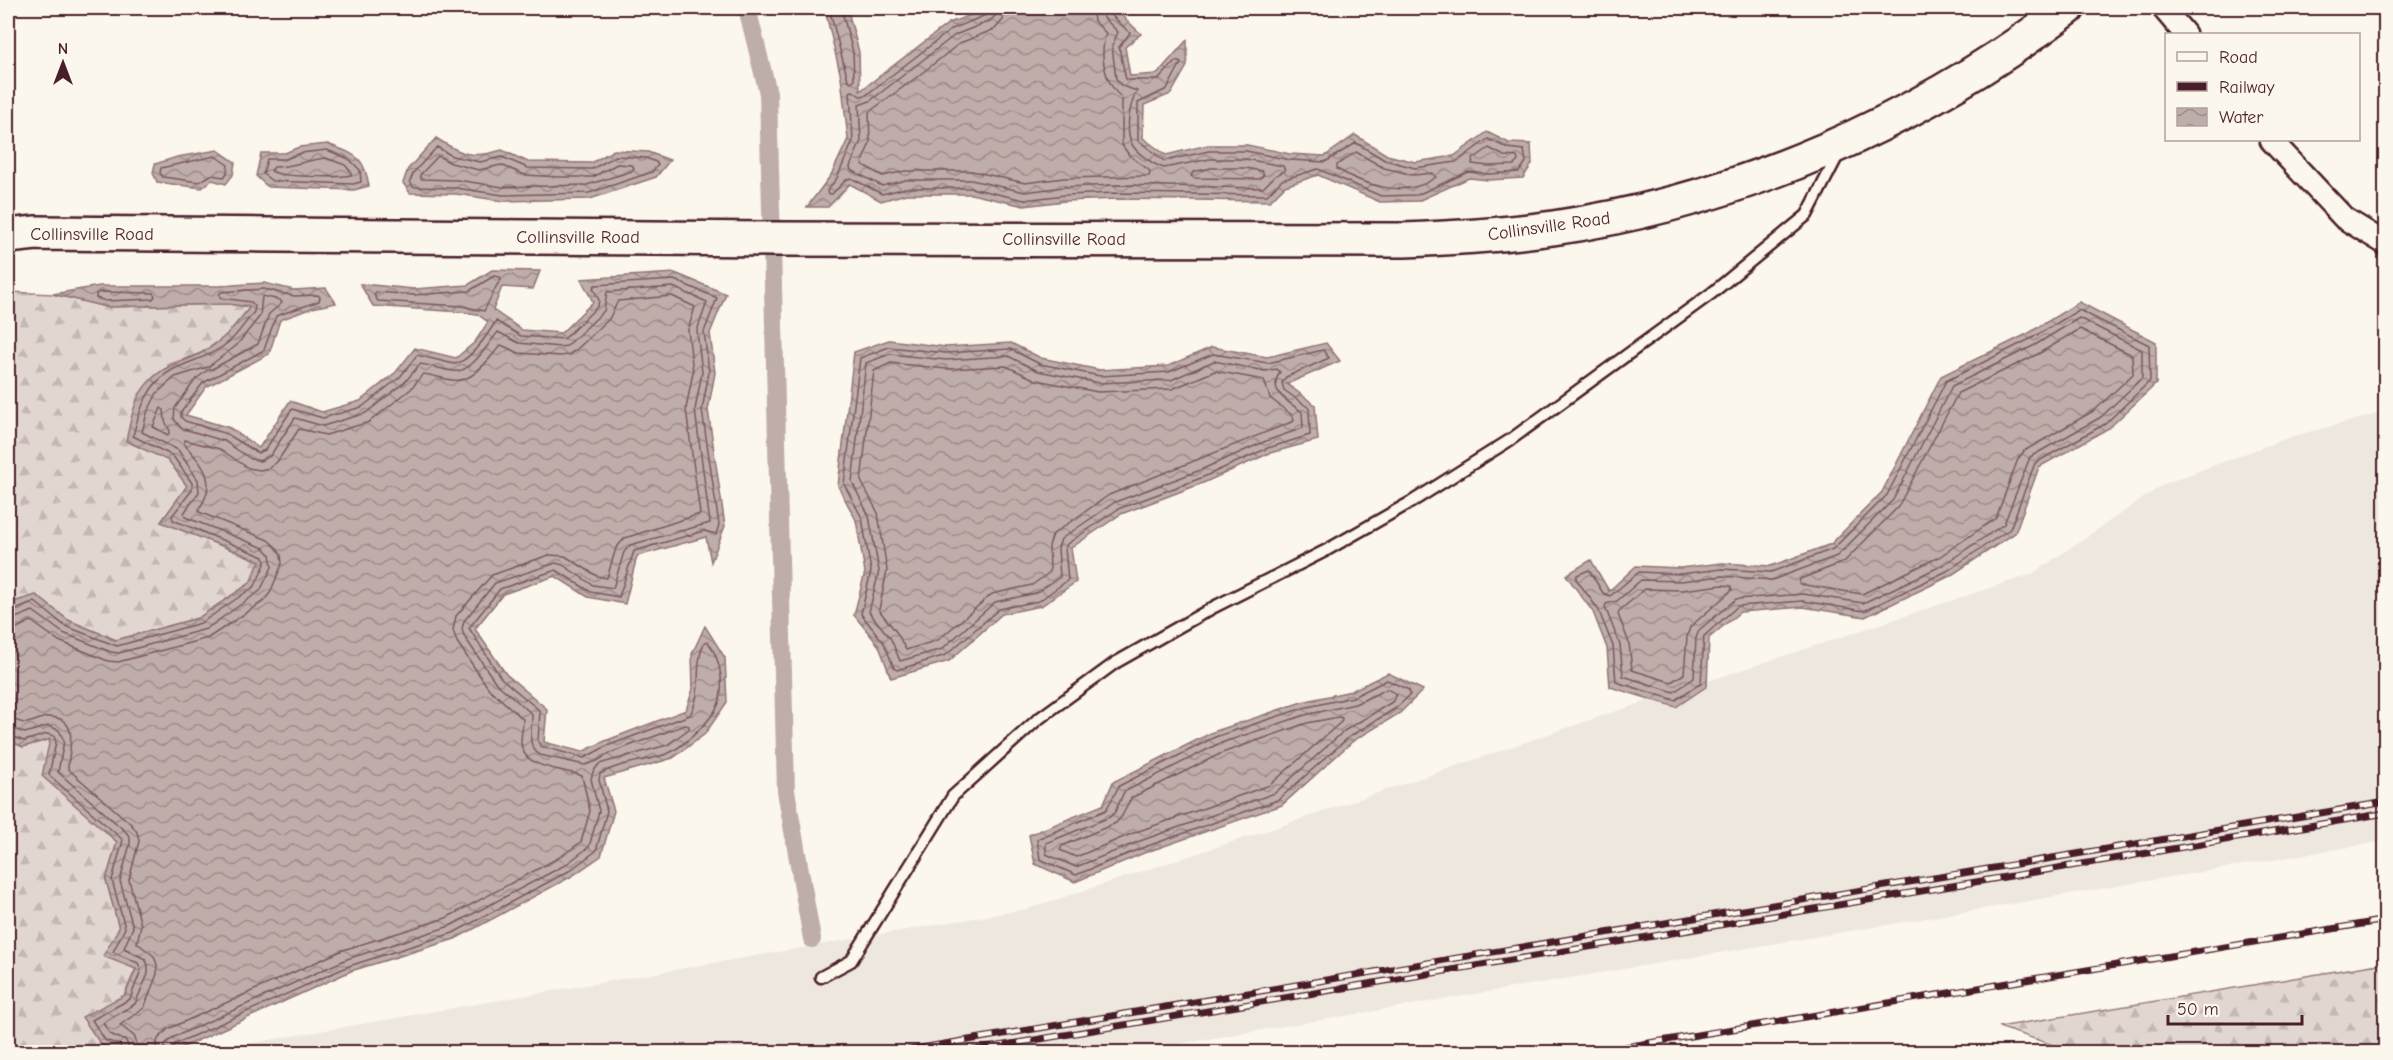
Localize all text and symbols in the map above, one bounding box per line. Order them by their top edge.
north arrow [33,33,93,93]
legend [2165,33,2360,141]
text: N [58,40,68,58]
text: Road [2219,47,2258,68]
text: Railway [2219,77,2276,98]
text: Water [2219,107,2264,128]
street label: Collinsville Road [1487,208,1612,245]
street label: Collinsville Road [30,224,154,245]
street label: Collinsville Road [516,227,640,248]
street label: Collinsville Road [1002,229,1126,250]
scale bar [2168,988,2302,1026]
text: 50 m [2177,999,2219,1020]

